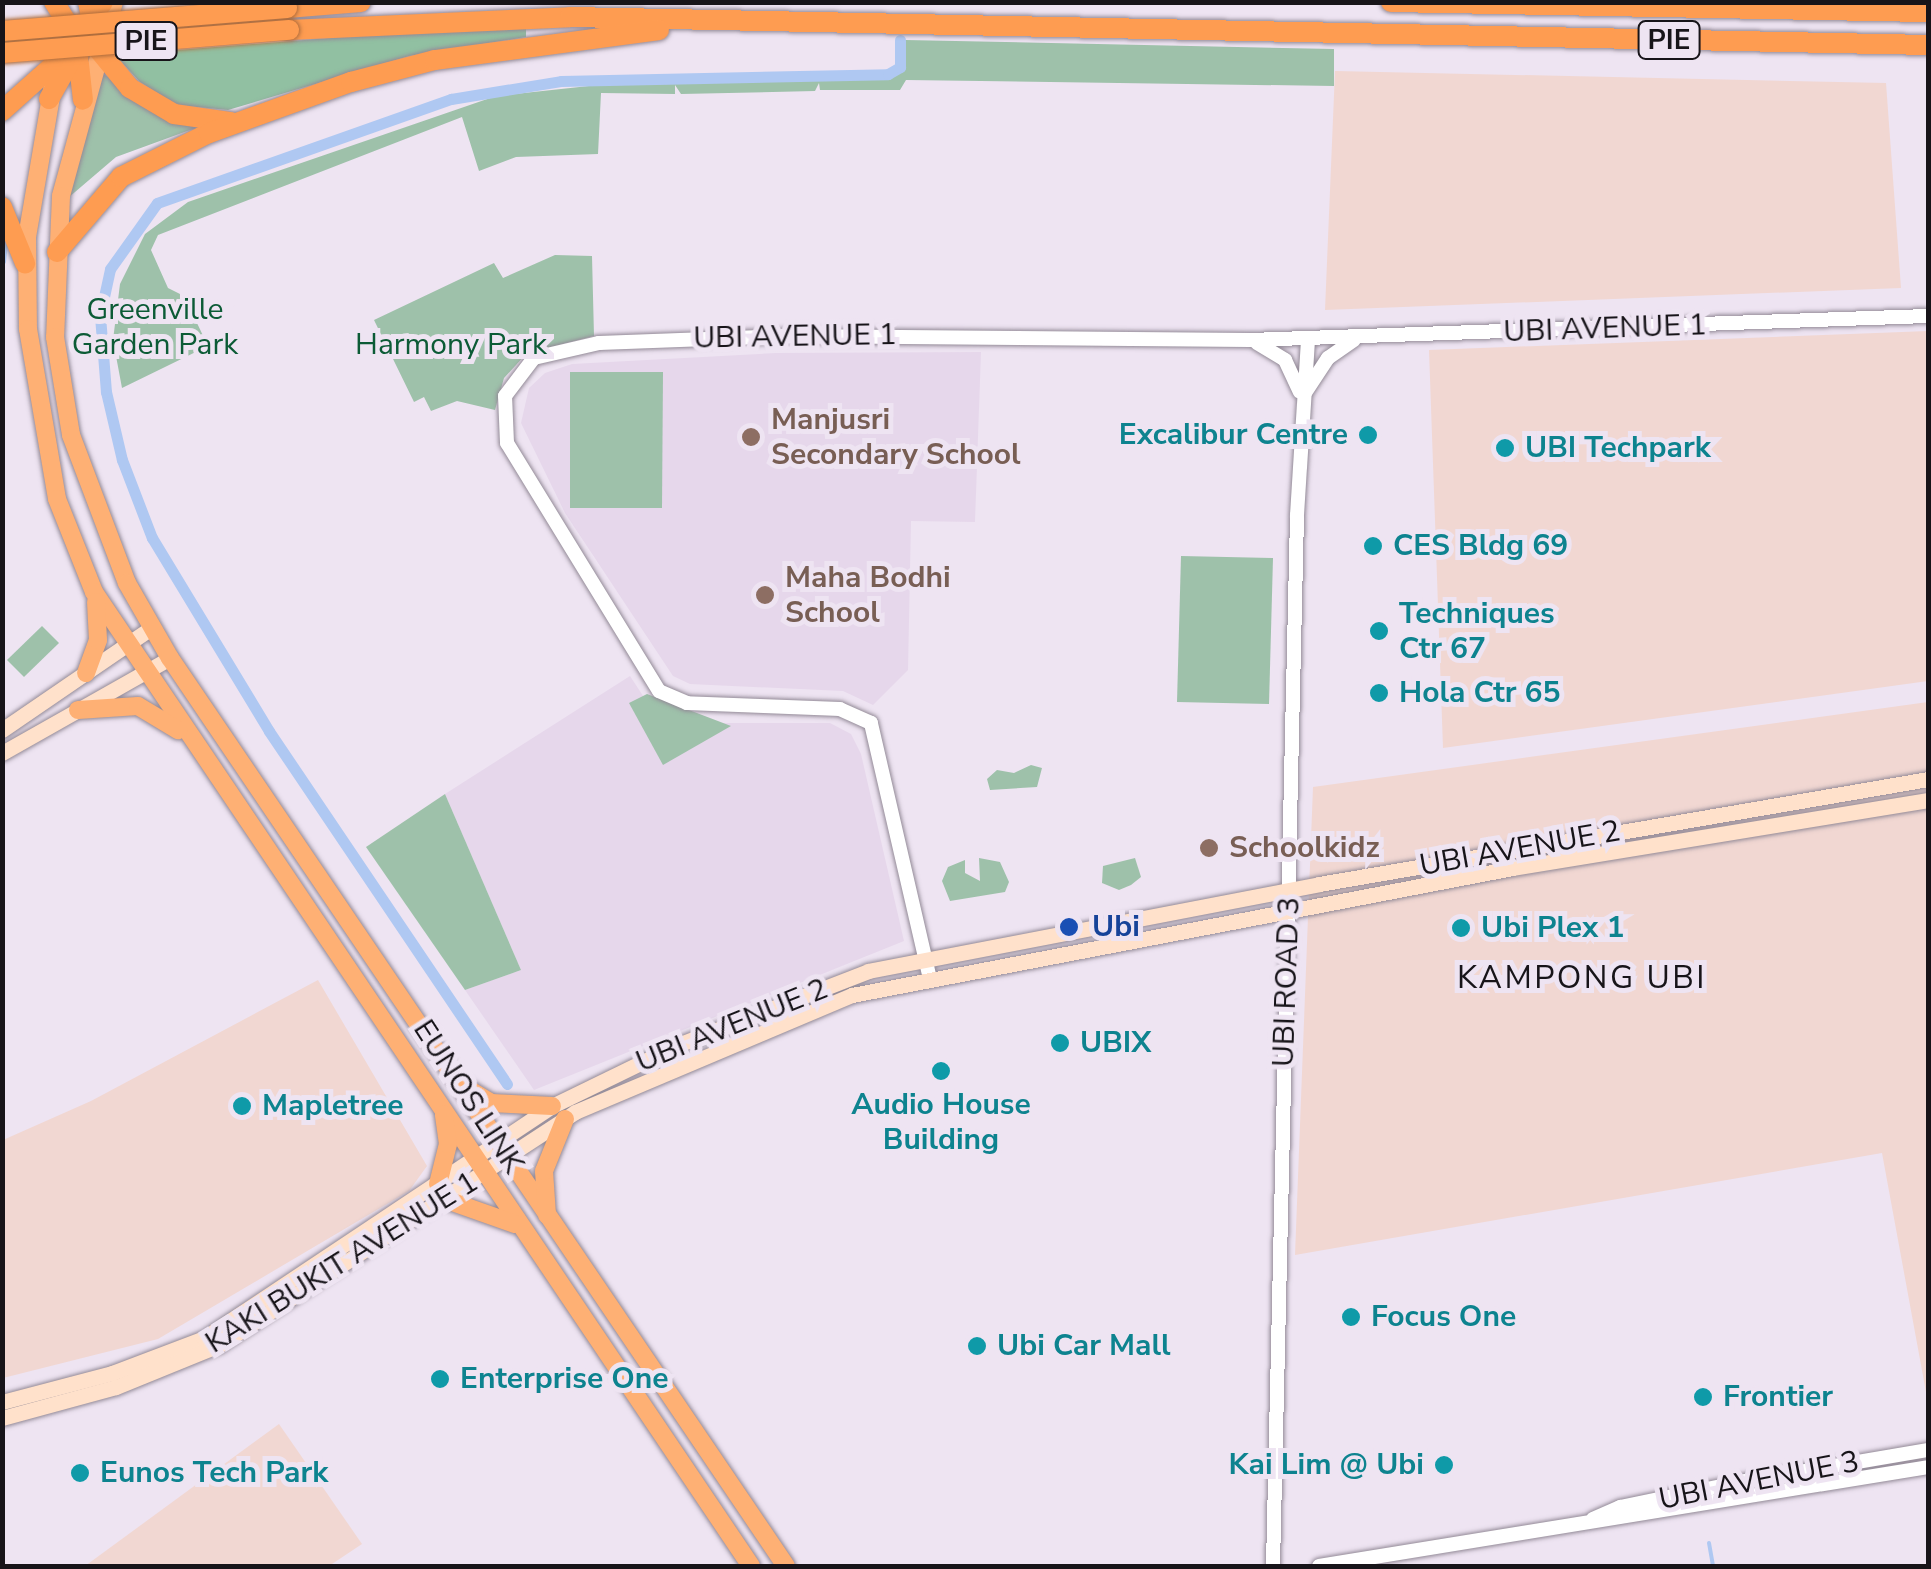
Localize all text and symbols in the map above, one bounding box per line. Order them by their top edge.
road number: PIE [1636,17,1702,63]
road number: PIE [114,18,178,64]
park label: Greenville Garden Park [72,292,238,362]
street label: UBI AVENUE 1 [1503,307,1707,351]
street label: UBI AVENUE 1 [693,317,897,357]
park label: Harmony Park [355,327,547,363]
place label: Manjusri Secondary School [771,402,1021,472]
place label: Excalibur Centre [1119,417,1348,453]
marker: Excalibur Centre [1357,424,1379,446]
marker: Manjusri Secondary School [740,426,762,448]
place label: UBI Techpark [1525,430,1711,466]
marker: UBI Techpark [1494,437,1516,459]
place label: CES Bldg 69 [1393,528,1568,564]
marker: CES Bldg 69 [1362,535,1384,557]
place label: Maha Bodhi School [785,560,951,630]
marker: Maha Bodhi School [754,584,776,606]
place label: Techniques Ctr 67 [1399,596,1555,666]
marker: Techniques Ctr 67 [1368,620,1390,642]
place label: Hola Ctr 65 [1399,675,1561,711]
marker: Hola Ctr 65 [1368,682,1390,704]
street label: UBI AVENUE 2 [1417,814,1623,884]
place label: Schoolkidz [1229,830,1380,866]
marker: Schoolkidz [1198,837,1220,859]
street label: UBI ROAD 3 [1266,896,1308,1068]
place label: Ubi [1092,909,1140,945]
place label: Ubi Plex 1 [1481,910,1625,946]
marker: Ubi [1056,914,1082,940]
marker: Ubi Plex 1 [1450,917,1472,939]
district label: KAMPONG UBI [1457,959,1707,997]
street label: UBI AVENUE 2 [631,971,833,1081]
street label: EUNOS LINK [405,1014,531,1180]
place label: UBIX [1080,1025,1151,1061]
marker: UBIX [1049,1032,1071,1054]
marker: Audio House Building [930,1060,952,1082]
place label: Audio House Building [851,1087,1031,1158]
place label: Mapletree [262,1088,404,1124]
marker: Mapletree [231,1095,253,1117]
street label: KAKI BUKIT AVENUE 1 [199,1165,485,1361]
place label: Focus One [1371,1299,1516,1335]
marker: Focus One [1340,1306,1362,1328]
place label: Ubi Car Mall [997,1328,1171,1364]
marker: Ubi Car Mall [966,1335,988,1357]
place label: Enterprise One [460,1361,669,1397]
marker: Enterprise One [429,1368,451,1390]
place label: Frontier [1723,1379,1833,1415]
marker: Frontier [1692,1386,1714,1408]
street label: UBI AVENUE 3 [1656,1444,1862,1518]
place label: Kai Lim @ Ubi [1229,1447,1424,1483]
marker: Kai Lim @ Ubi [1433,1454,1455,1476]
place label: Eunos Tech Park [100,1455,328,1491]
marker: Eunos Tech Park [69,1462,91,1484]

